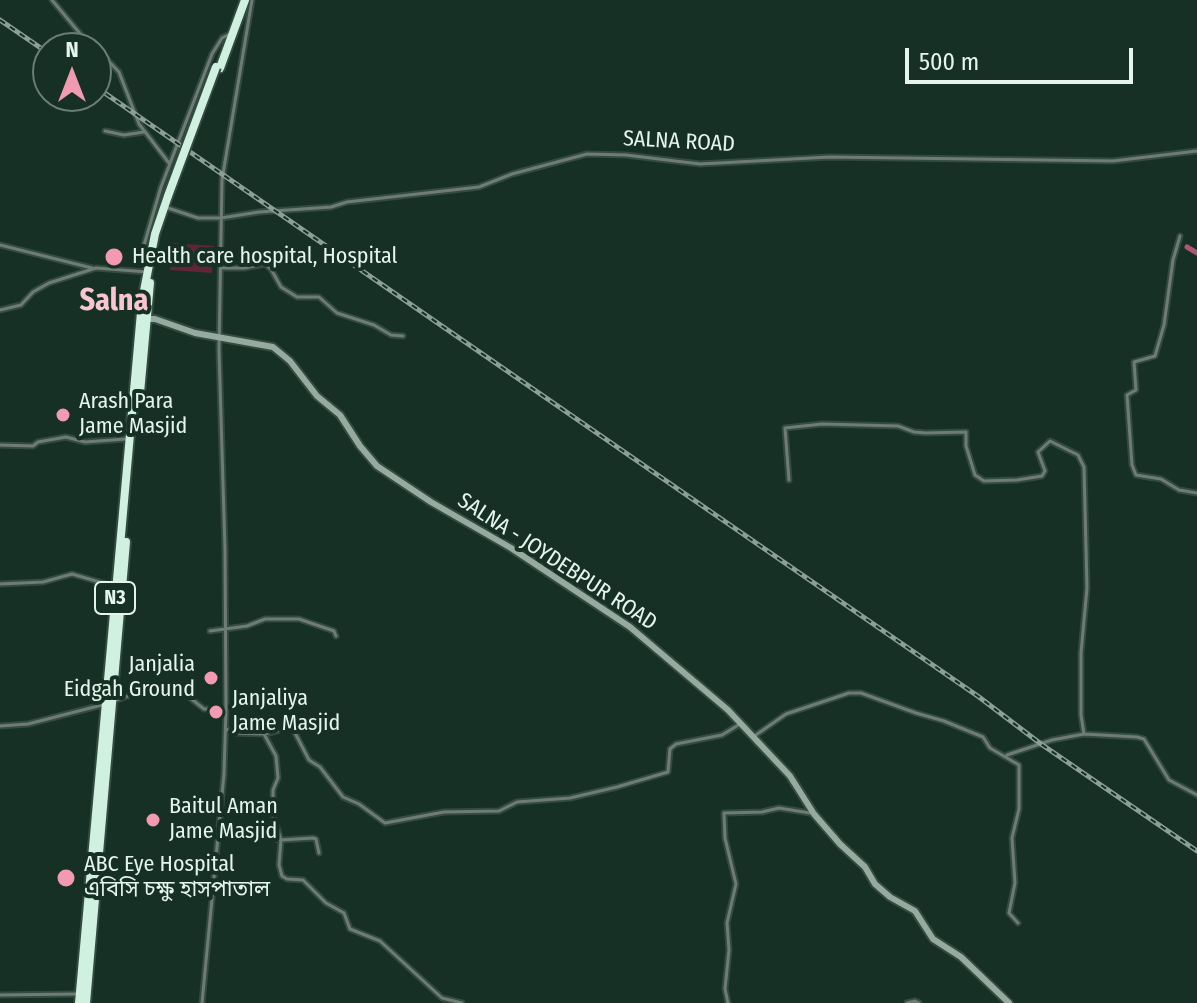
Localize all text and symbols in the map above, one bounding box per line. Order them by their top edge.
north arrow [32,32,112,112]
scale bar [909,32,1137,82]
text: N [65,36,79,63]
text: 500 m [919,48,979,76]
street label: SALNA ROAD [622,126,736,158]
place label: Health care hospital, Hospital [132,244,397,270]
marker: Health care hospital, Hospital [103,246,125,268]
district label: Salna [80,284,148,320]
place label: Arash Para Jame Masjid [79,389,187,440]
marker: Arash Para Jame Masjid [54,406,72,424]
street label: SALNA - JOYDEBPUR ROAD [452,488,662,636]
road number: N3 [95,582,135,614]
place label: Janjalia Eidgah Ground [64,652,195,704]
marker: Janjalia Eidgah Ground [202,669,220,687]
place label: Janjaliya Jame Masjid [232,686,340,738]
marker: Janjaliya Jame Masjid [207,703,225,721]
place label: Baitul Aman Jame Masjid [169,794,278,846]
marker: Baitul Aman Jame Masjid [144,811,162,829]
place label: ABC Eye Hospital এবিসি চক্ষু হাসপাতাল [84,852,270,904]
marker: ABC Eye Hospital এবিসি চক্ষু হাসপাতাল [55,867,77,889]

